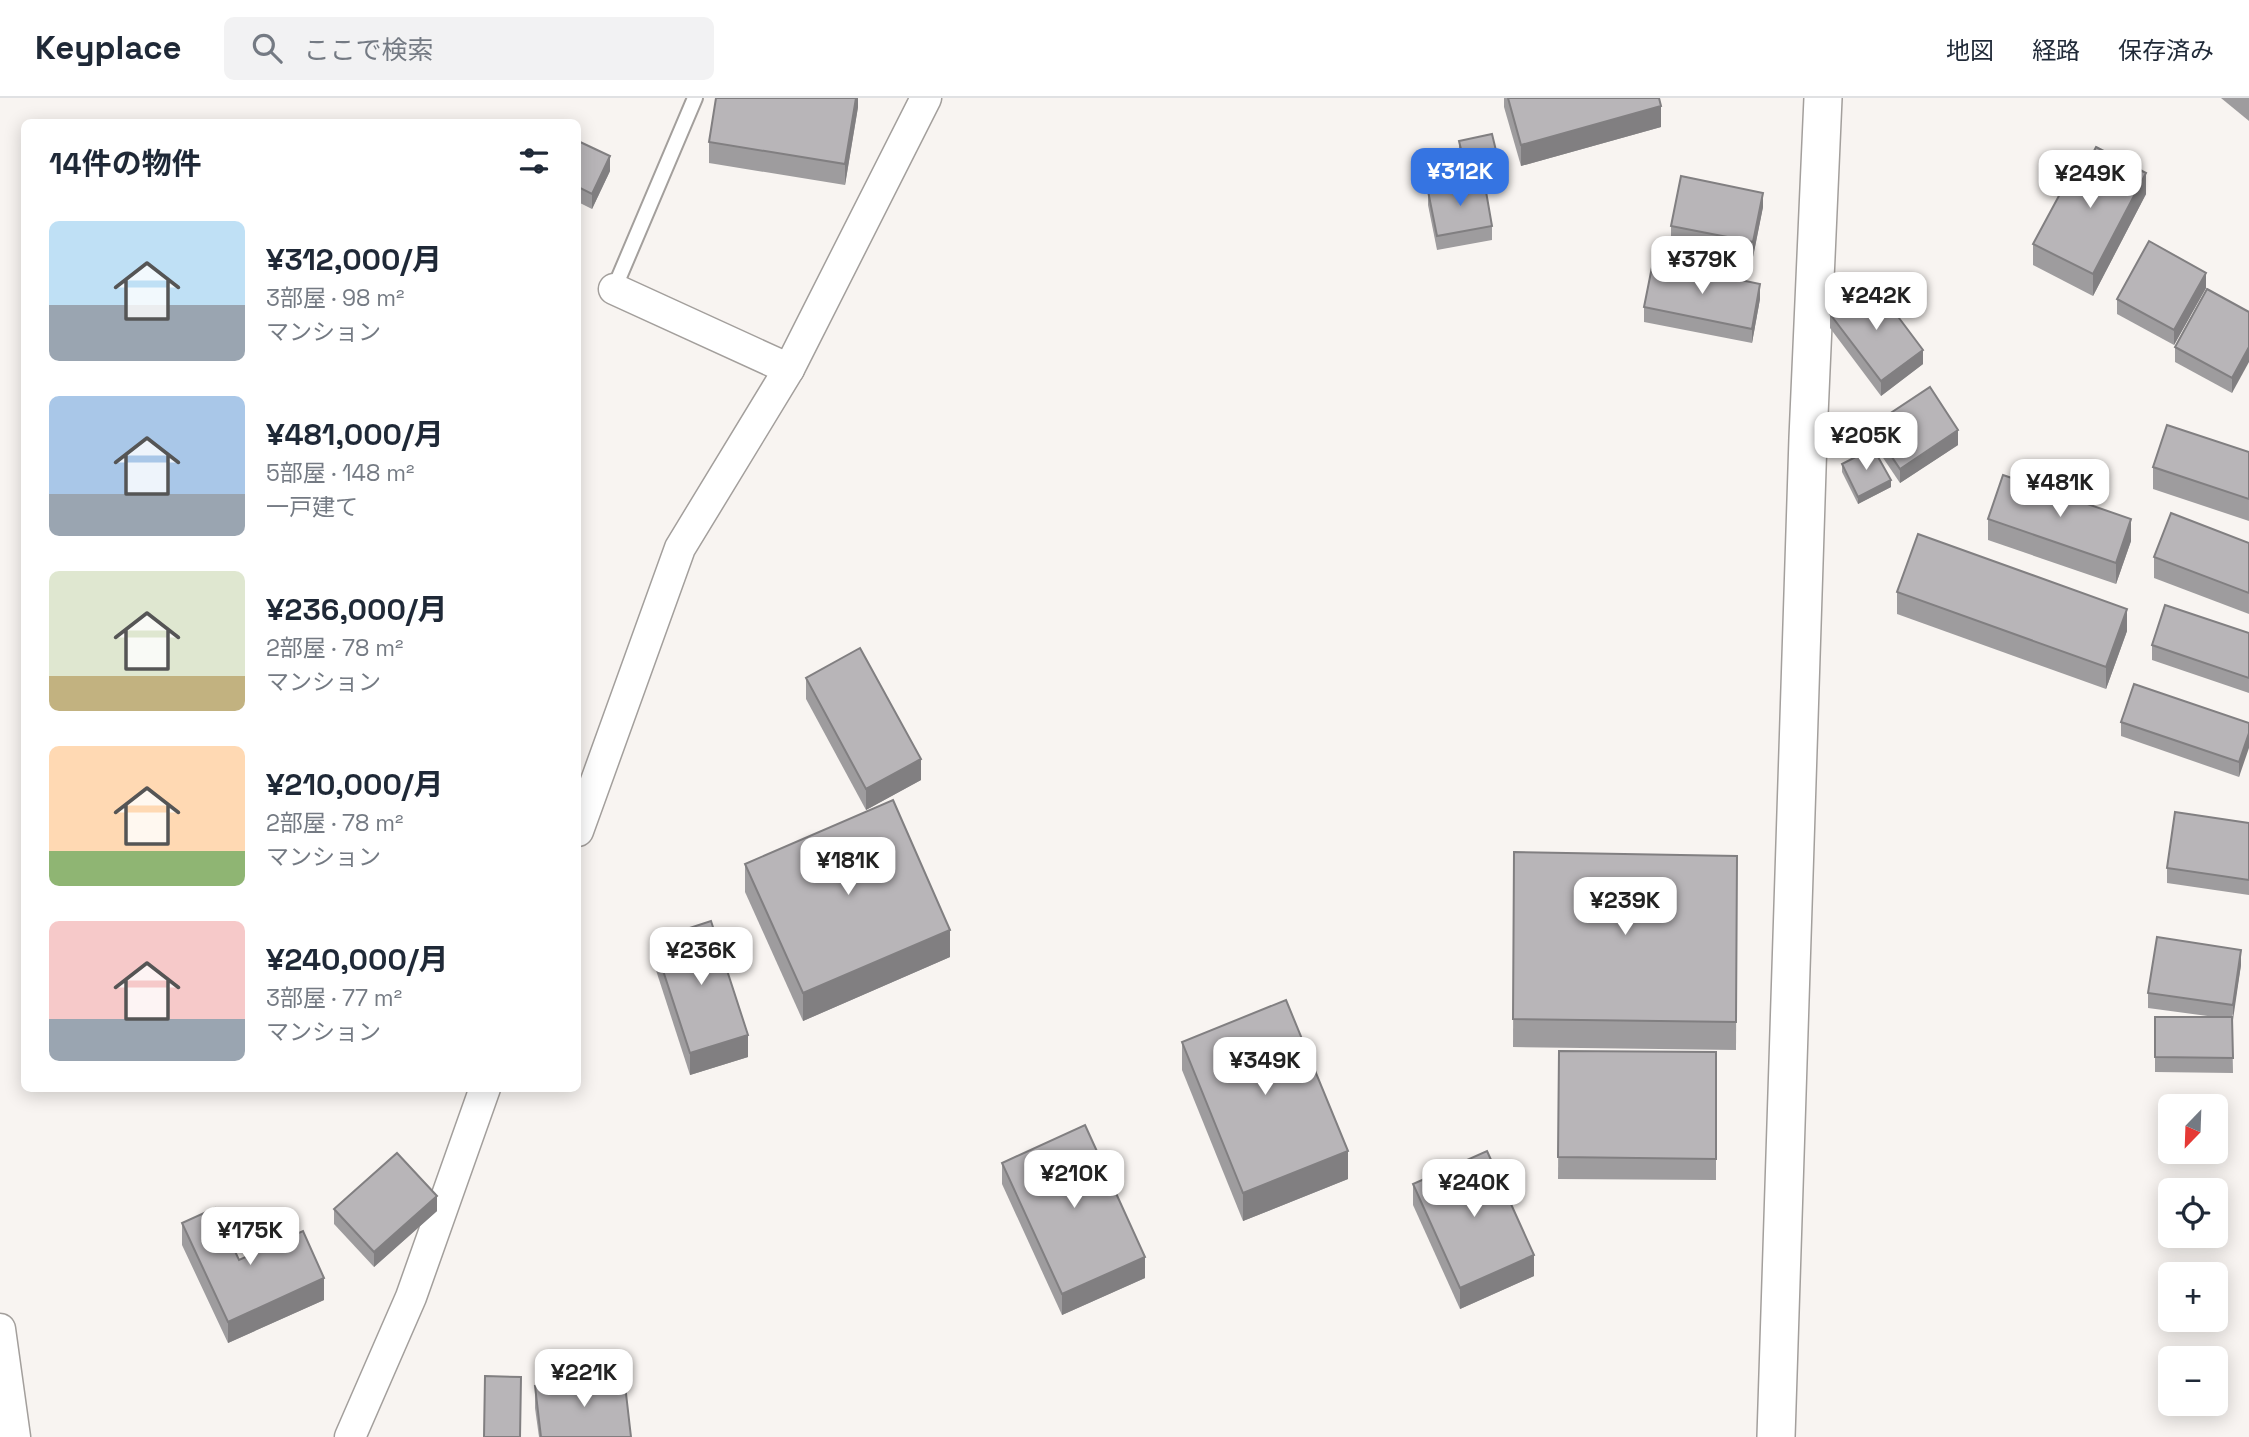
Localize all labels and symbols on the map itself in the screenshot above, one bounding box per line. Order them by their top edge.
pin: ¥312K [1411,148,1509,208]
pin: ¥249K [2041,150,2139,210]
pin: ¥379K [1653,236,1751,296]
pin: ¥242K [1827,272,1925,332]
pin: ¥205K [1817,412,1915,472]
pin: ¥481K [2011,460,2109,519]
pin: ¥181K [799,838,897,897]
pin: ¥239K [1576,878,1674,937]
pin: ¥236K [652,928,750,987]
pin: ¥349K [1216,1038,1314,1097]
north arrow [2158,1094,2228,1164]
pin: ¥210K [1025,1150,1123,1210]
pin: ¥240K [1425,1160,1523,1219]
pin: ¥175K [201,1208,299,1267]
pin: ¥221K [535,1350,633,1409]

